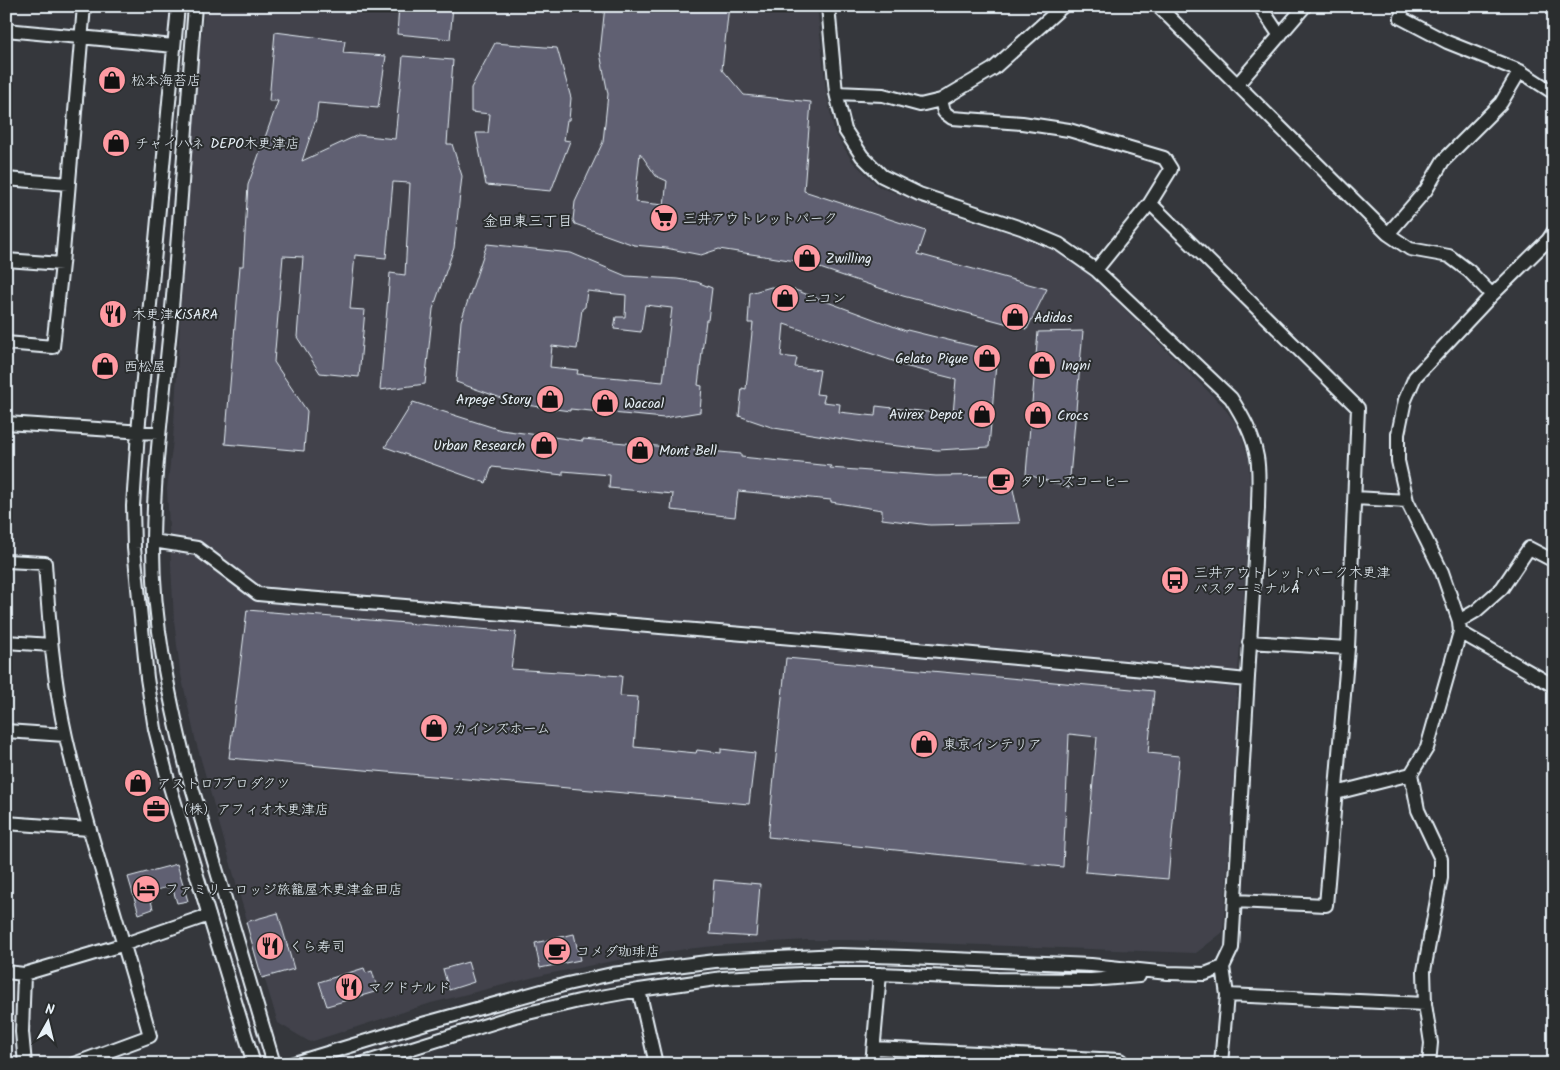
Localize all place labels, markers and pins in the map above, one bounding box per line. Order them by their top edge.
shop icon: 松本海苔店 [97,65,127,95]
place label: 松本海苔店 [131,70,201,92]
shop icon: チャイハネ DEPO木更津店 [101,128,131,158]
place label: チャイハネ DEPO木更津店 [135,133,300,155]
supermarket icon: 三井アウトレットパーク [649,203,679,233]
place label: 三井アウトレットパーク [683,208,838,230]
shop icon: Zwilling [792,243,822,273]
place label: Zwilling [826,248,872,270]
shop icon: ニコン [770,283,800,313]
place label: ニコン [804,288,846,310]
restaurant icon: 木更津KiSARA [98,299,128,329]
shop icon: Adidas [1000,302,1030,332]
place label: 木更津KiSARA [132,304,218,326]
place label: Adidas [1034,307,1072,329]
shop icon: Gelato Pique [972,343,1002,373]
place label: Gelato Pique [895,348,969,370]
shop icon: Ingni [1027,350,1057,380]
shop icon: 西松屋 [90,351,120,381]
place label: Ingni [1061,355,1091,377]
place label: 西松屋 [124,356,166,378]
shop icon: Arpege Story [535,384,565,414]
shop icon: Wacoal [590,388,620,418]
place label: Arpege Story [456,389,531,411]
place label: Wacoal [624,393,665,415]
shop icon: Avirex Depot [967,399,997,429]
shop icon: Crocs [1023,400,1053,430]
place label: Avirex Depot [889,404,964,426]
place label: Crocs [1057,405,1089,427]
shop icon: Urban Research [529,430,559,460]
place label: Urban Research [433,435,525,457]
shop icon: Mont Bell [625,435,655,465]
place label: Mont Bell [659,440,718,462]
cafe icon: タリーズコーヒー [986,466,1016,496]
place label: タリーズコーヒー [1020,471,1130,493]
place label: 三井アウトレットパーク木更津 バスターミナルÅ [1194,562,1391,600]
bus stop icon: 三井アウトレットパーク木更津 バスターミナルÅ [1160,565,1190,595]
shop icon: カインズホーム [419,713,449,743]
place label: カインズホーム [453,718,550,740]
shop icon: 東京インテリア [909,729,939,759]
place label: 東京インテリア [943,734,1042,756]
shop icon: アストロﾌプロダクツ [123,768,153,798]
place label: アストロﾌプロダクツ [157,773,290,795]
office icon: （株）アフィオ木更津店 [141,794,171,824]
place label: （株）アフィオ木更津店 [175,799,329,821]
hotel icon: ファミリーロッジ旅籠屋木更津金田店 [131,874,161,904]
place label: ファミリーロッジ旅籠屋木更津金田店 [165,879,402,901]
restaurant icon: くら寿司 [255,931,285,961]
place label: くら寿司 [289,936,345,958]
cafe icon: コメダ珈琲店 [542,936,572,966]
place label: コメダ珈琲店 [576,941,660,963]
restaurant icon: マクドナルド [334,972,364,1002]
place label: マクドナルド [368,977,451,999]

